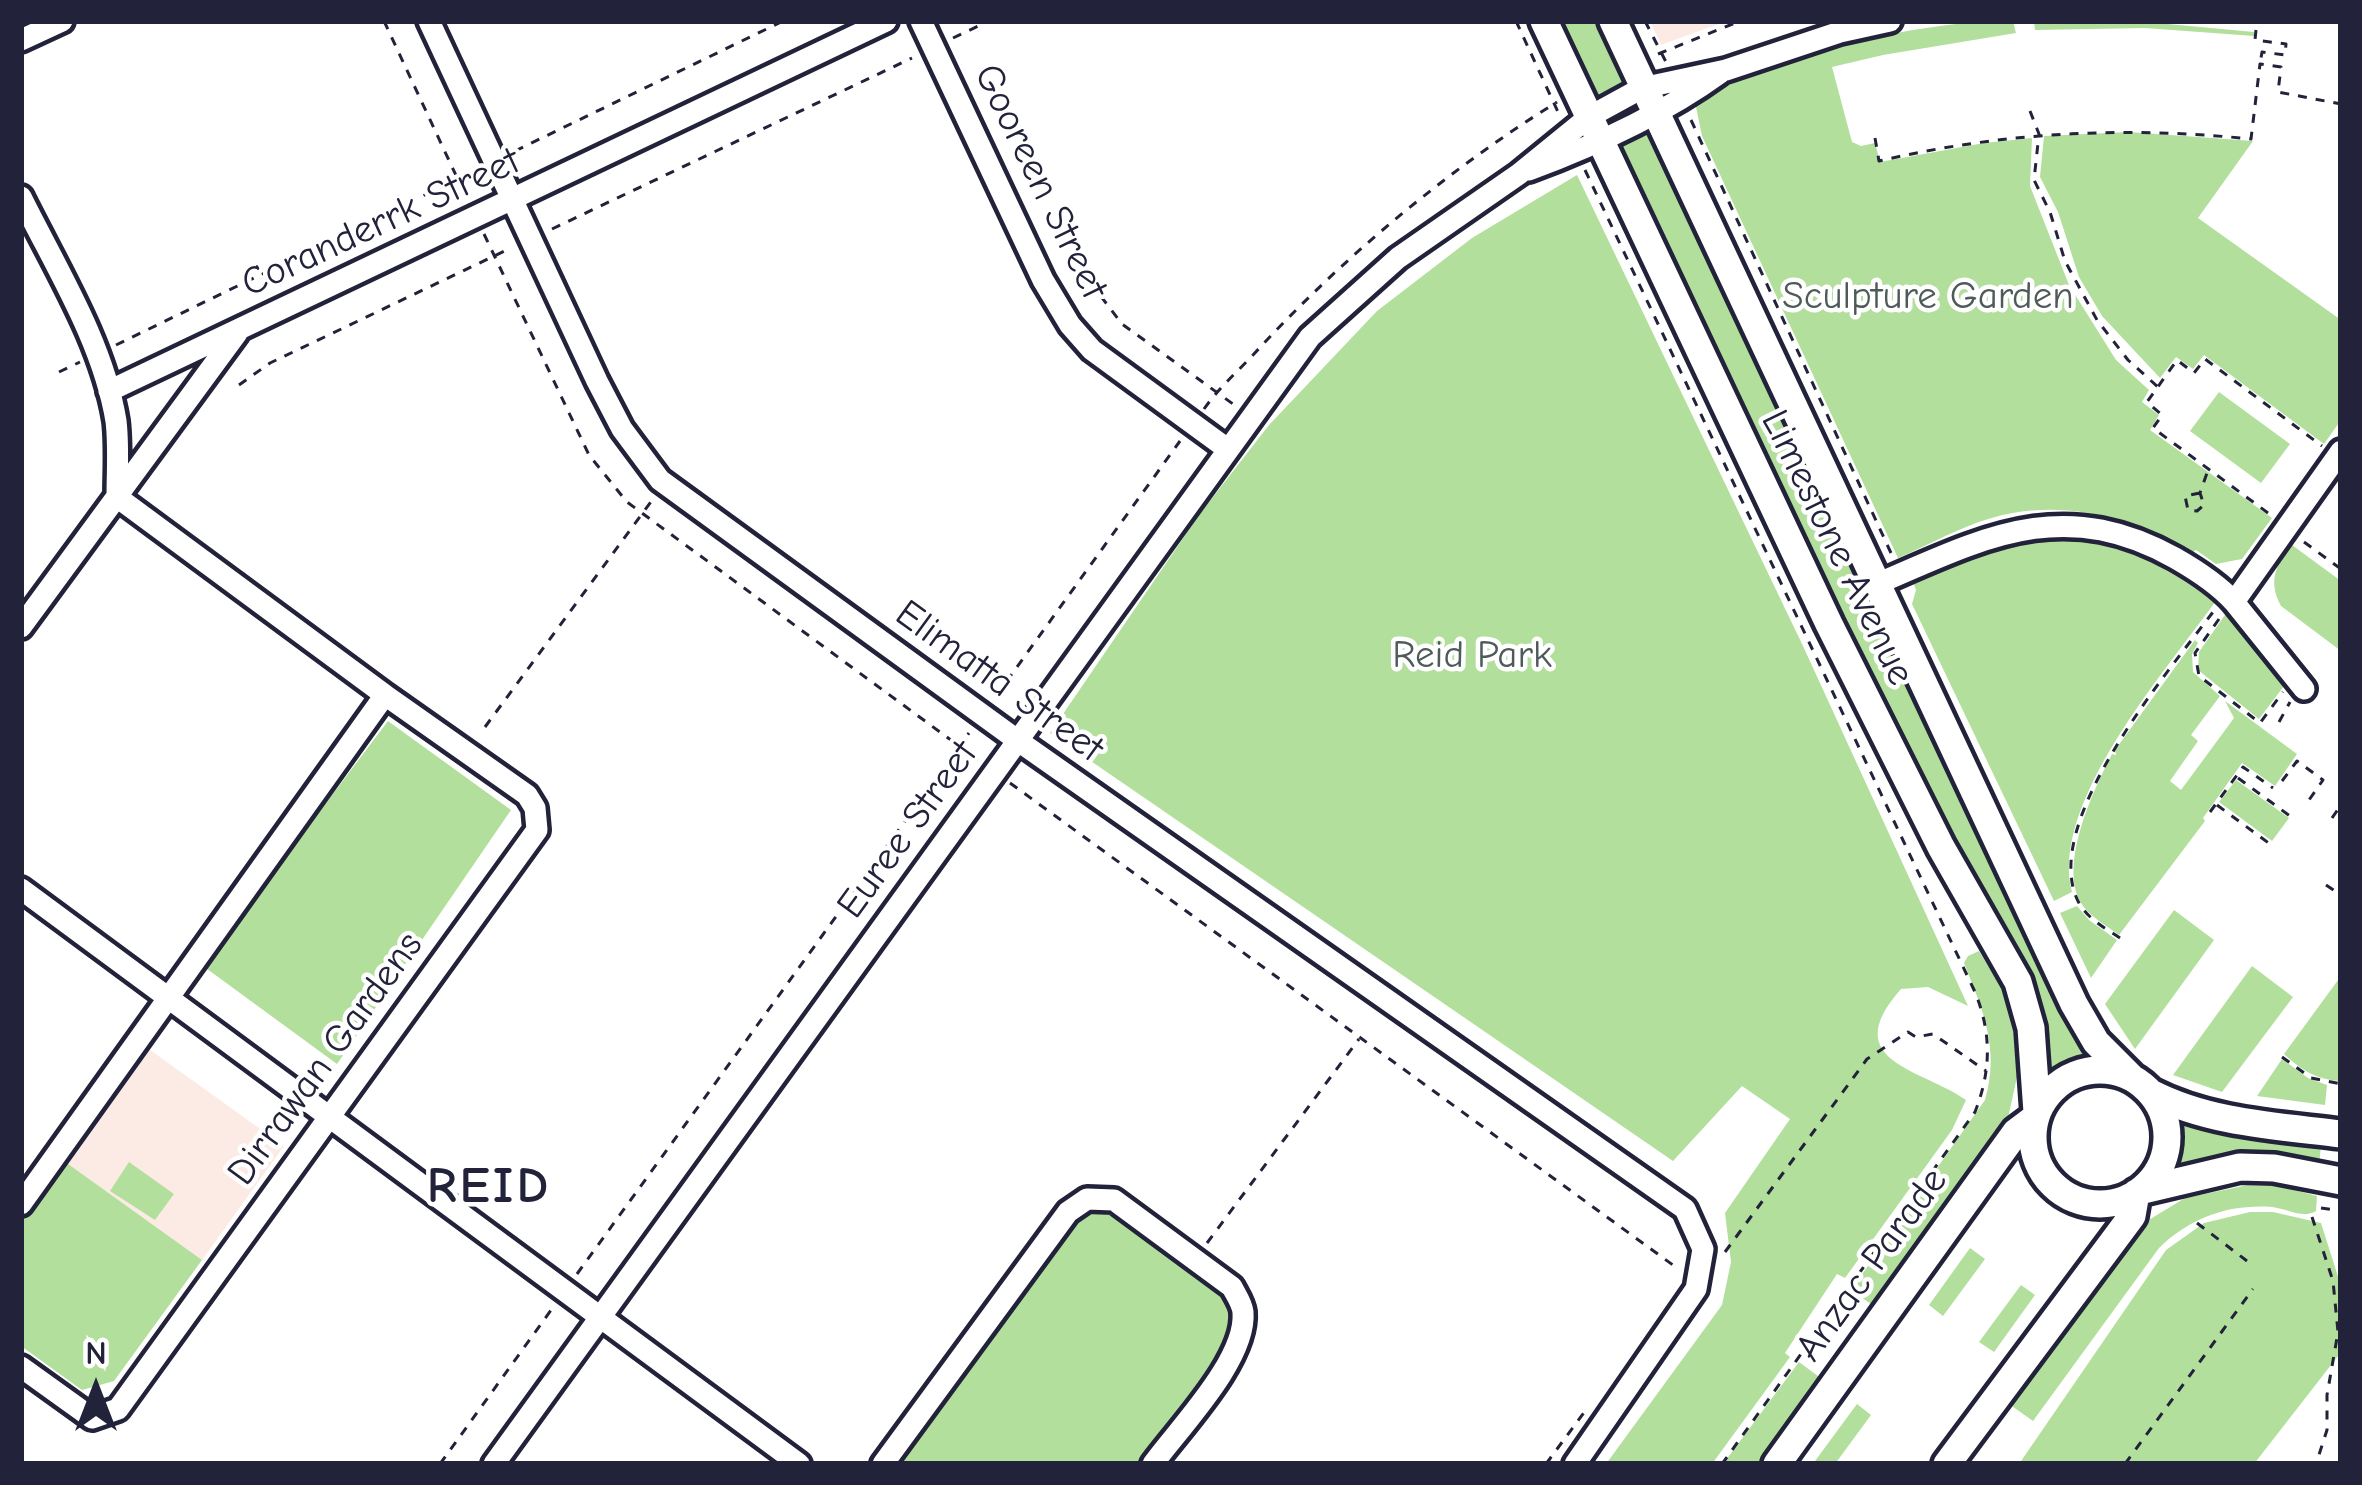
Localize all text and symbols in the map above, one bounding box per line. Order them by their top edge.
street label: Gooreen Street [963,57,1117,307]
street label: Coranderrk Street [234,138,528,308]
park label: Sculpture Garden [1782,274,2074,320]
street label: Limestone Avenue [1750,403,1924,693]
street label: Elimatta Street [886,591,1112,773]
park label: Reid Park [1392,633,1552,679]
street label: Euree Street [828,732,988,928]
street label: Dirrawan Gardens [218,923,434,1195]
district label: REID [427,1157,551,1219]
street label: Anzac Parade [1786,1159,1958,1371]
north arrow [36,1329,156,1449]
text: N [85,1334,107,1372]

